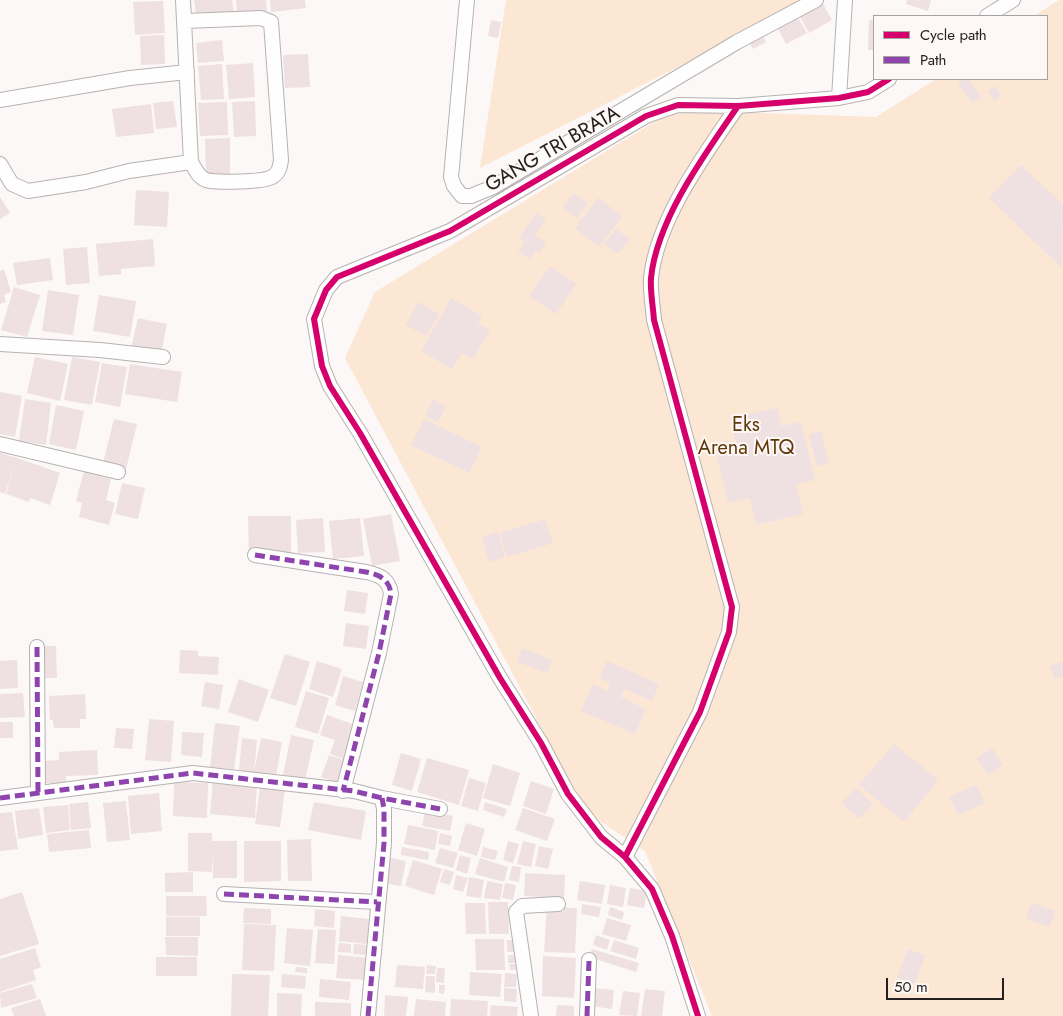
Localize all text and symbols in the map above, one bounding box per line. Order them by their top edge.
legend [873,15,1048,80]
text: Cycle path [920,24,987,46]
text: Path [920,49,946,71]
street label: GANG TRI BRATA [482,102,624,198]
park label: Eks Arena MTQ [698,414,794,461]
scale bar [888,968,1006,1000]
text: 50 m [894,976,928,998]

